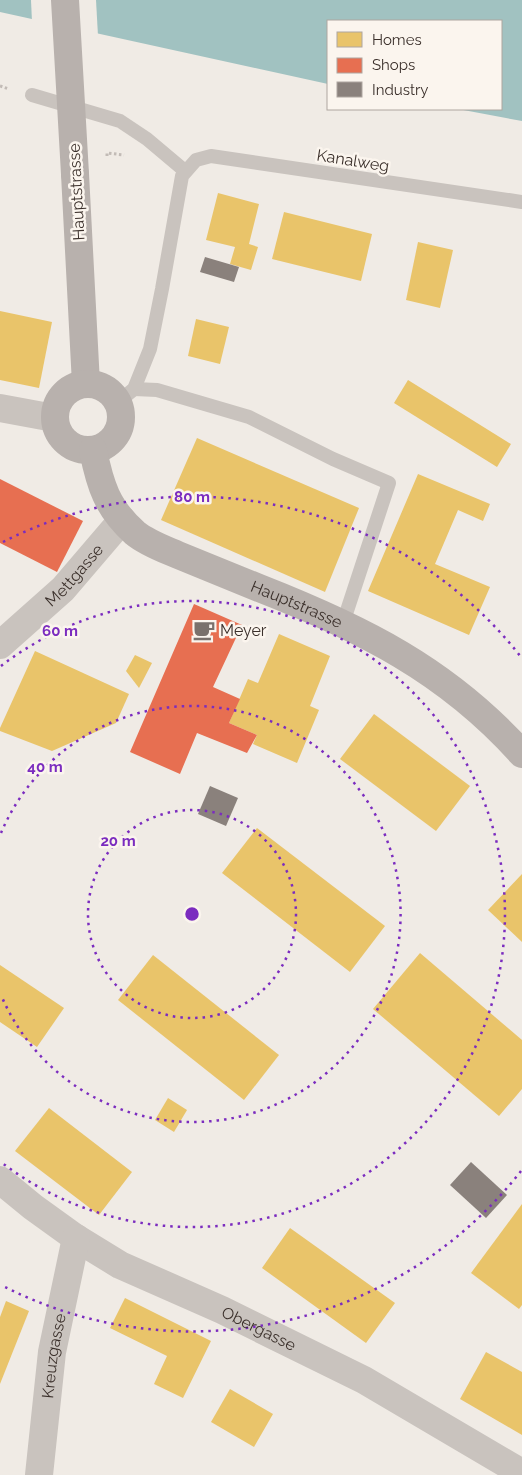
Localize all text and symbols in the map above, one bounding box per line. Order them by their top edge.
legend [327,20,502,110]
text: Homes [372,31,422,49]
text: Shops [372,56,415,74]
text: Industry [372,81,428,99]
street label: Hauptstrasse [64,143,89,241]
street label: Kanalweg [315,145,391,176]
text: 80 m [174,488,210,506]
street label: Mettgasse [41,540,107,610]
street label: Hauptstrasse [248,577,345,632]
cafe icon: Meyer [191,617,217,643]
place label: Meyer [220,621,267,640]
text: 60 m [42,622,78,640]
text: 40 m [27,758,63,776]
text: 20 m [100,832,136,850]
centre of rings [183,905,201,923]
street label: Obergasse [219,1302,299,1355]
street label: Kreuzgasse [38,1312,70,1399]

